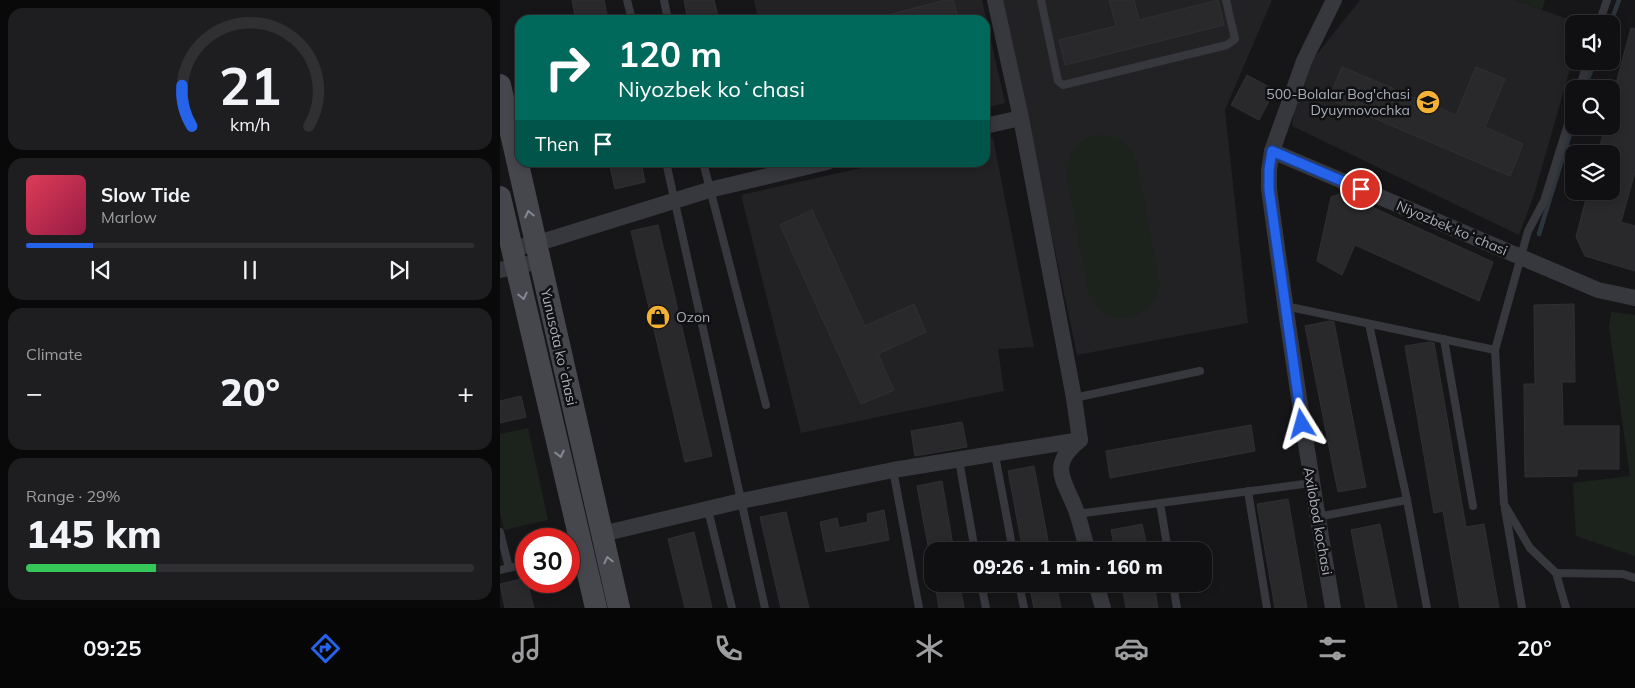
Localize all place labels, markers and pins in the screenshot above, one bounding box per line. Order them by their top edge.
place label: 500-Bolalar Bog'chasi Dyuymovochka [1266,85,1410,119]
school or university icon: 500-Bolalar Bog'chasi Dyuymovochka [1415,89,1441,115]
pin [1340,168,1382,210]
shop icon: Ozon [645,304,671,330]
place label: Ozon [676,308,710,326]

